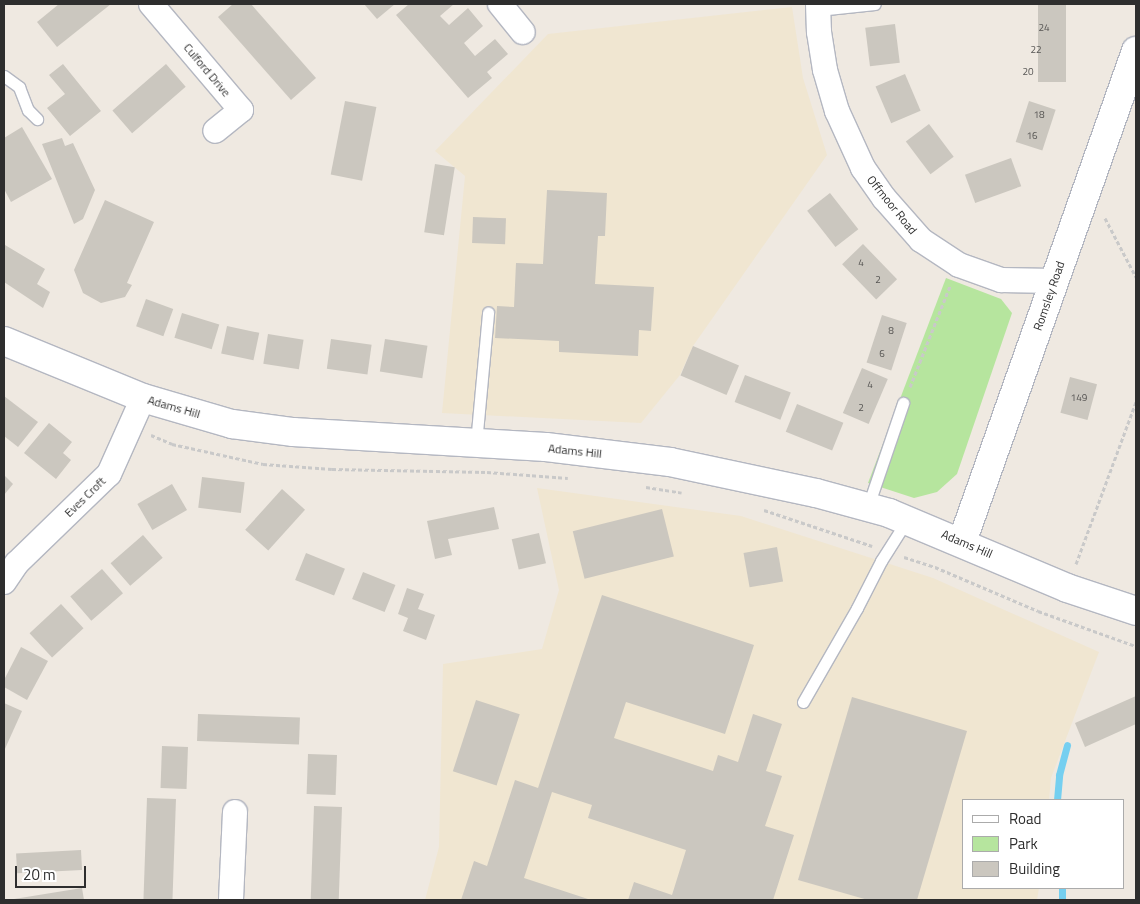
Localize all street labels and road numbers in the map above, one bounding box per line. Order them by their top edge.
street label: Culford Drive [181,40,233,100]
street label: Offmoor Road [864,173,920,237]
street label: Romsley Road [1030,259,1068,333]
street label: Adams Hill [146,393,202,421]
street label: Adams Hill [547,441,603,461]
street label: Eves Croft [61,474,109,520]
street label: Adams Hill [939,527,995,561]

